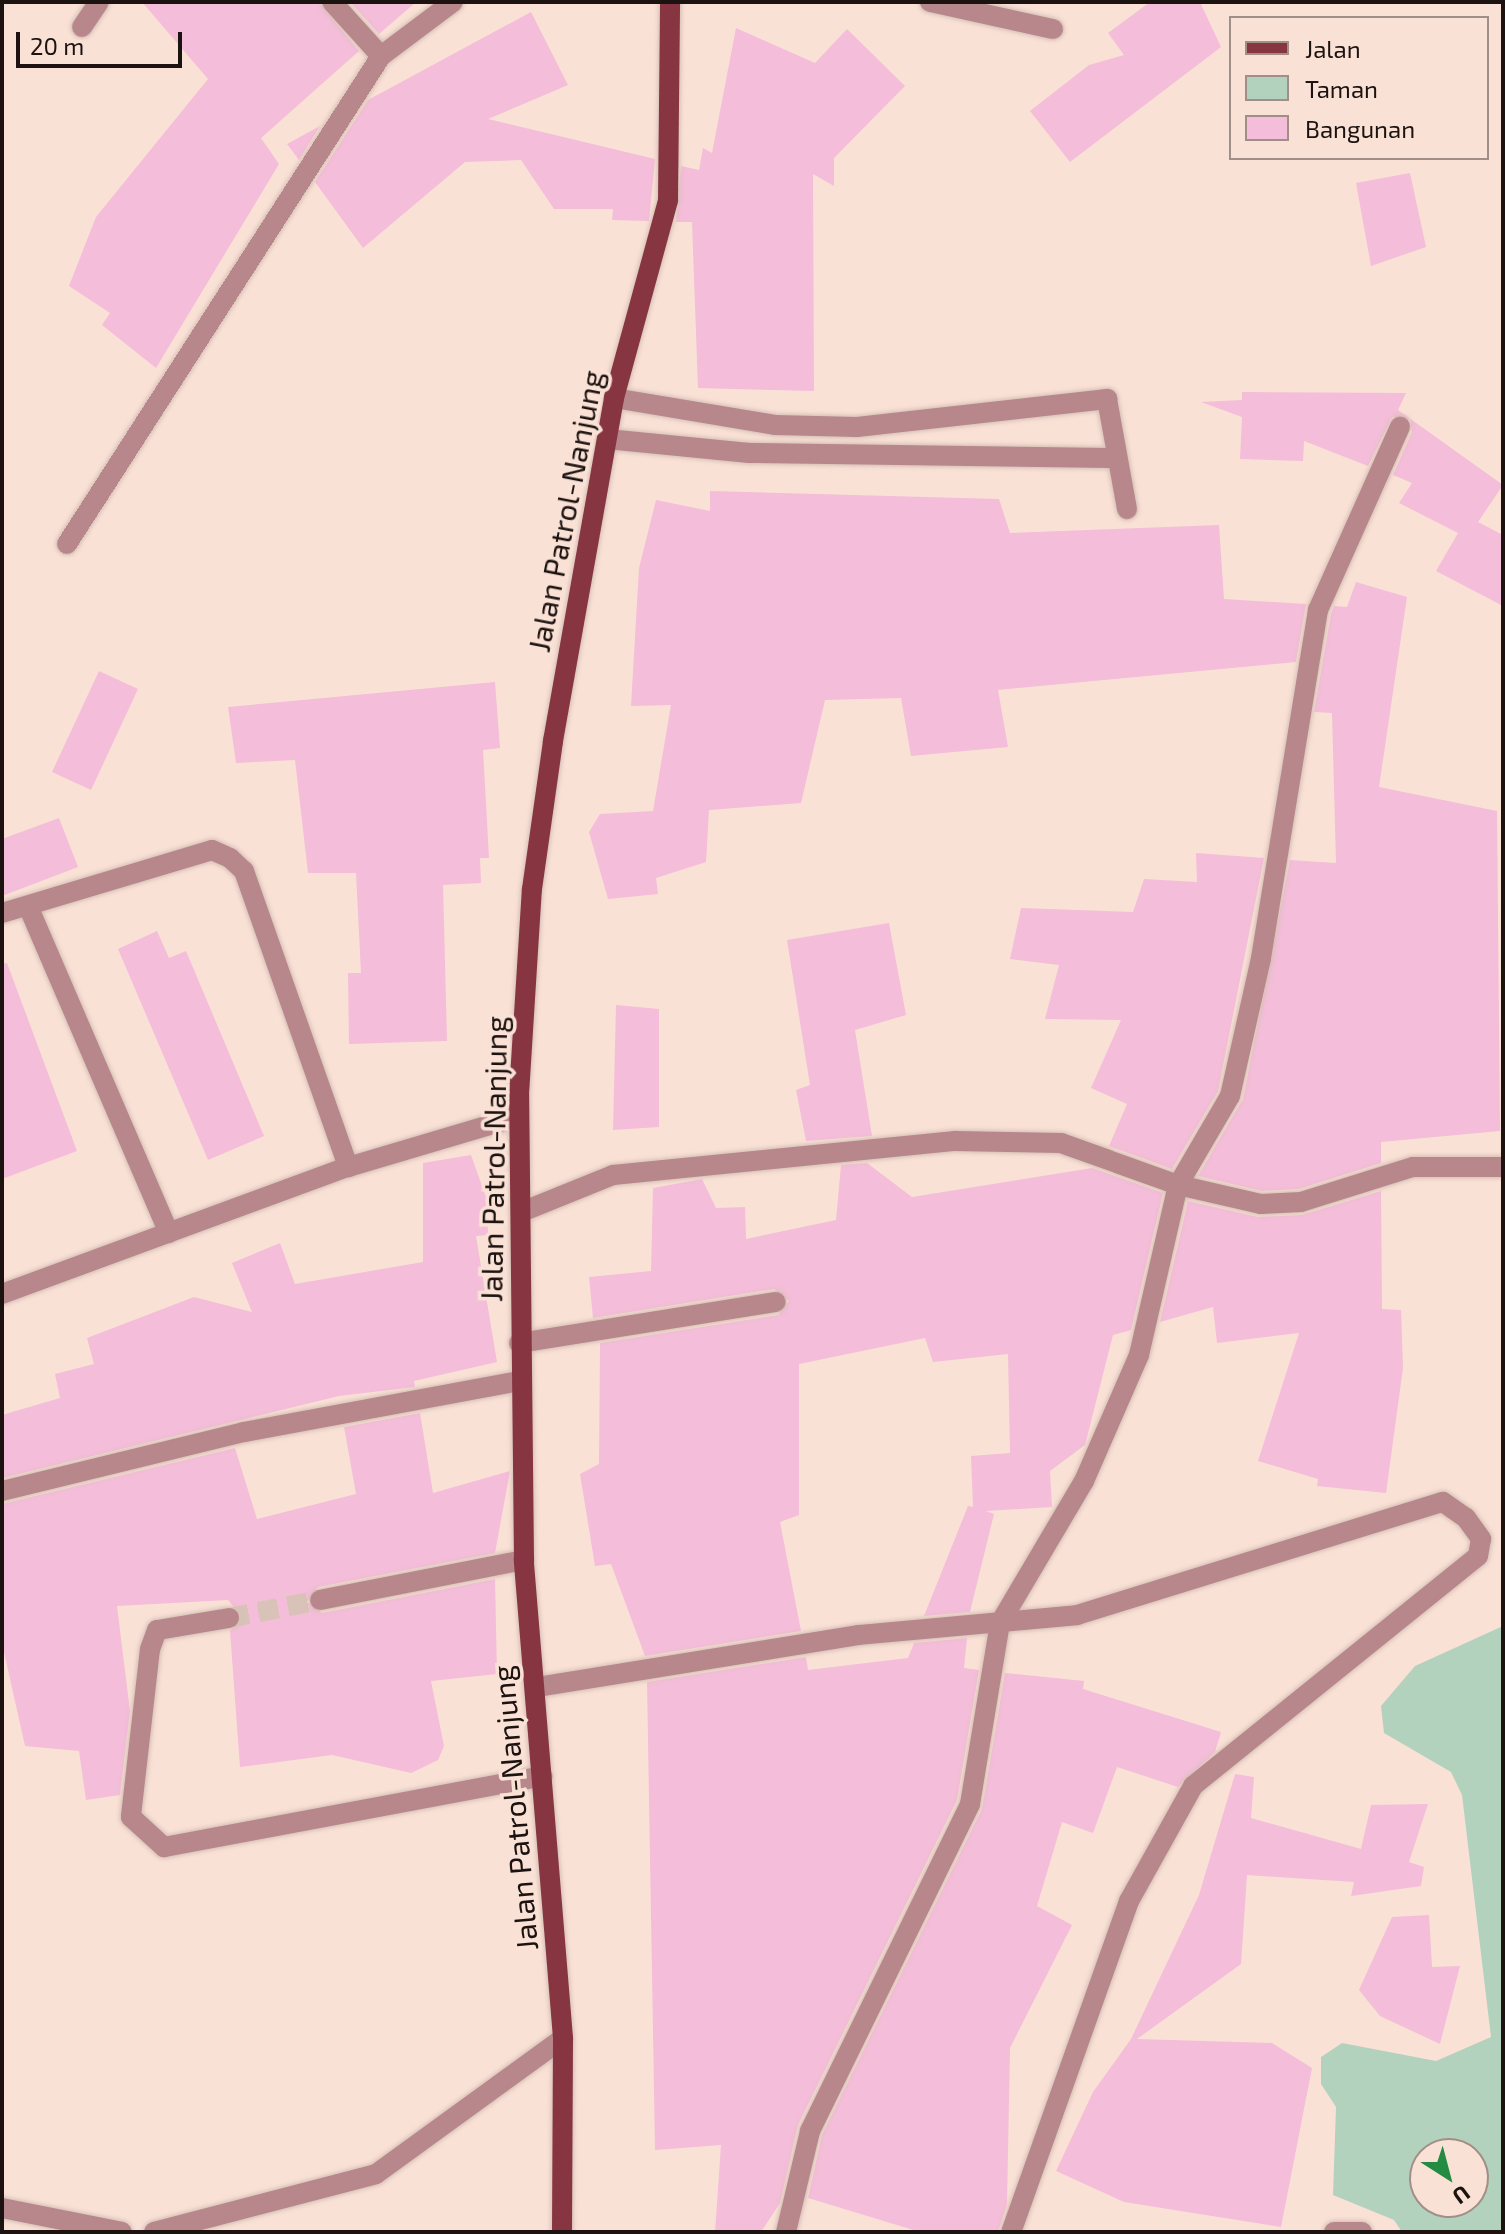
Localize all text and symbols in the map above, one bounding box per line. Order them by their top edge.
scale bar [20,16,186,66]
legend [1229,16,1489,160]
text: 20 m [30,31,84,60]
text: Jalan [1305,34,1361,63]
text: Taman [1305,74,1378,103]
text: Bangunan [1305,114,1415,143]
street label: Jalan Patrol-Nanjung [520,367,610,655]
street label: Jalan Patrol-Nanjung [473,1016,513,1302]
street label: Jalan Patrol-Nanjung [484,1664,544,1952]
north arrow [1409,2138,1489,2218]
text: U [1448,2181,1476,2211]

